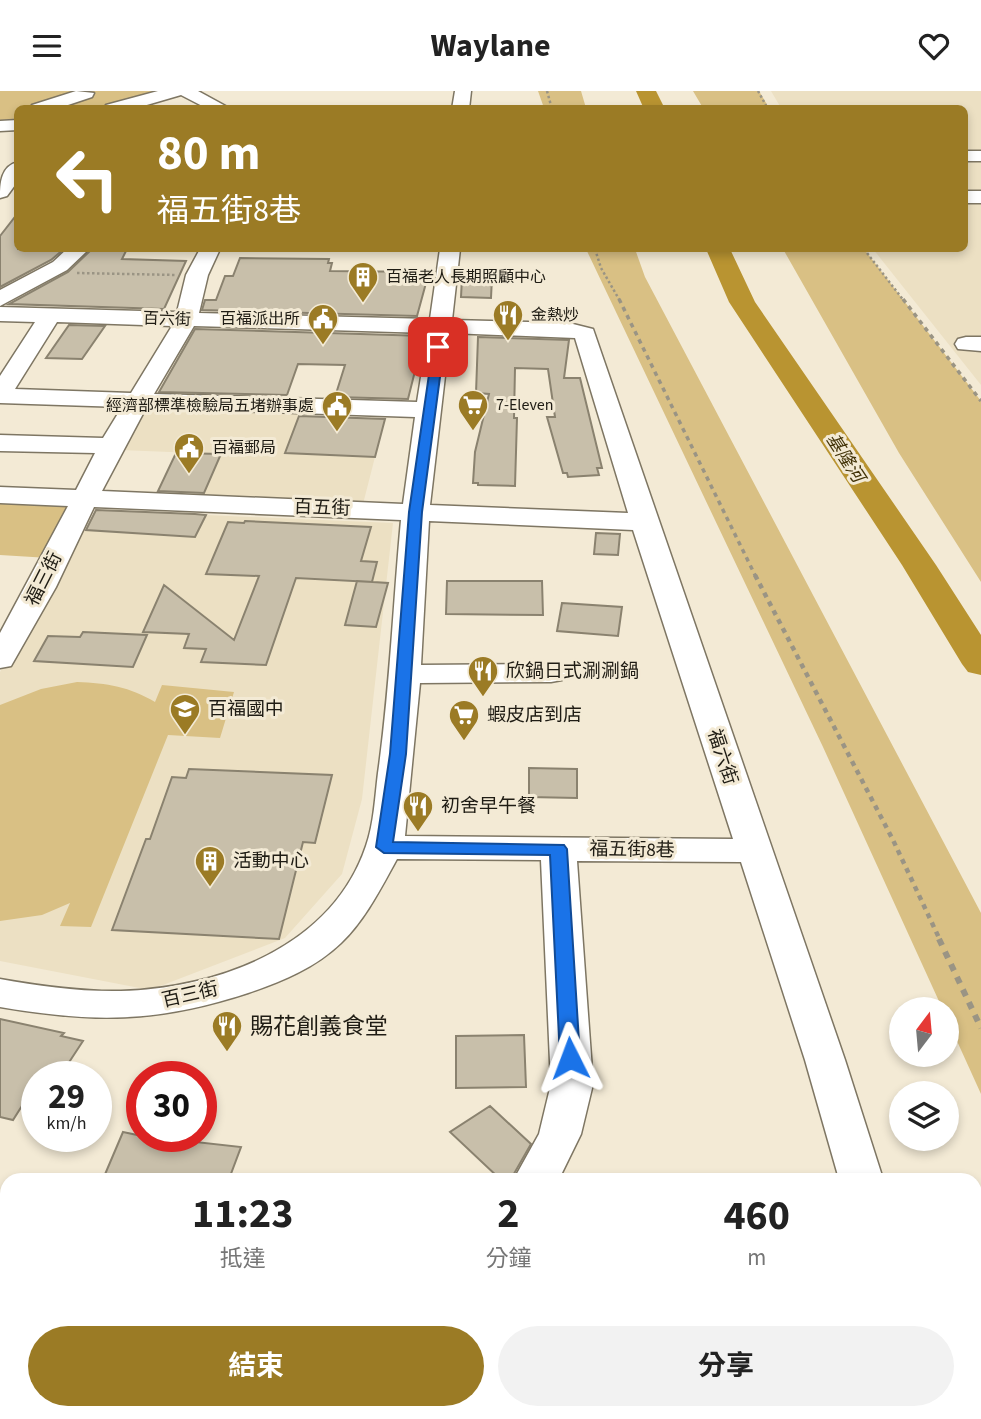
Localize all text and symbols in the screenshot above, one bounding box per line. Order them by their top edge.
text: Waylane [430,23,551,69]
icon: menu [28,27,66,65]
icon: heart [915,27,953,65]
text: 80 m [157,119,261,189]
icon: left [42,133,133,224]
text: 福五街8巷 [157,188,301,234]
building icon: 百福老人長期照顧中心 [346,260,380,304]
place label: 百福老人長期照顧中心 [386,266,546,288]
restaurant icon: 金熱炒 [491,298,525,342]
public building icon: 百福派出所 [306,302,340,346]
place label: 金熱炒 [531,304,579,326]
street label: 百六街 [143,307,191,331]
place label: 百福派出所 [220,308,300,330]
pin [408,317,468,377]
icon: arrive [419,328,457,366]
supermarket icon: 7-Eleven [456,388,490,432]
public building icon: 經濟部標準檢驗局五堵辦事處 [320,389,354,433]
place label: 7-Eleven [496,394,554,416]
place label: 經濟部標準檢驗局五堵辦事處 [106,395,314,417]
water label: 基隆河 [820,429,872,490]
public building icon: 百福郵局 [172,431,206,475]
place label: 百福郵局 [212,437,276,459]
street label: 百五街 [293,494,351,522]
street label: 福三街 [19,547,69,611]
restaurant icon: 欣鍋日式涮涮鍋 [466,654,500,698]
place label: 欣鍋日式涮涮鍋 [506,658,639,685]
school or university icon: 百福國中 [168,692,202,736]
place label: 百福國中 [208,696,284,723]
supermarket icon: 蝦皮店到店 [447,698,481,742]
place label: 蝦皮店到店 [487,702,582,729]
street label: 福六街 [700,726,744,788]
restaurant icon: 初舍早午餐 [401,789,435,833]
place label: 初舍早午餐 [441,793,536,820]
street label: 福五街8巷 [589,836,675,864]
building icon: 活動中心 [193,844,227,888]
place label: 活動中心 [233,848,309,875]
street label: 百三街 [159,975,221,1015]
north arrow [889,997,959,1067]
map controls [889,997,959,1151]
restaurant icon: 賜花創義食堂 [210,1009,244,1053]
place label: 賜花創義食堂 [250,1010,388,1043]
position arrow [533,1021,607,1095]
speed limit sign: 30 [126,1061,217,1152]
text: 29 [48,1072,85,1122]
button: layers [889,1081,959,1151]
text: km/h [47,1111,86,1136]
text: 11:23 [192,1184,293,1244]
text: 2 [497,1184,519,1244]
text: 460 [723,1186,790,1246]
text: m [747,1241,766,1274]
text: 抵達 [220,1242,266,1275]
text: 分鐘 [485,1242,531,1275]
button: 結束 [28,1326,484,1406]
button: 分享 [498,1326,954,1406]

